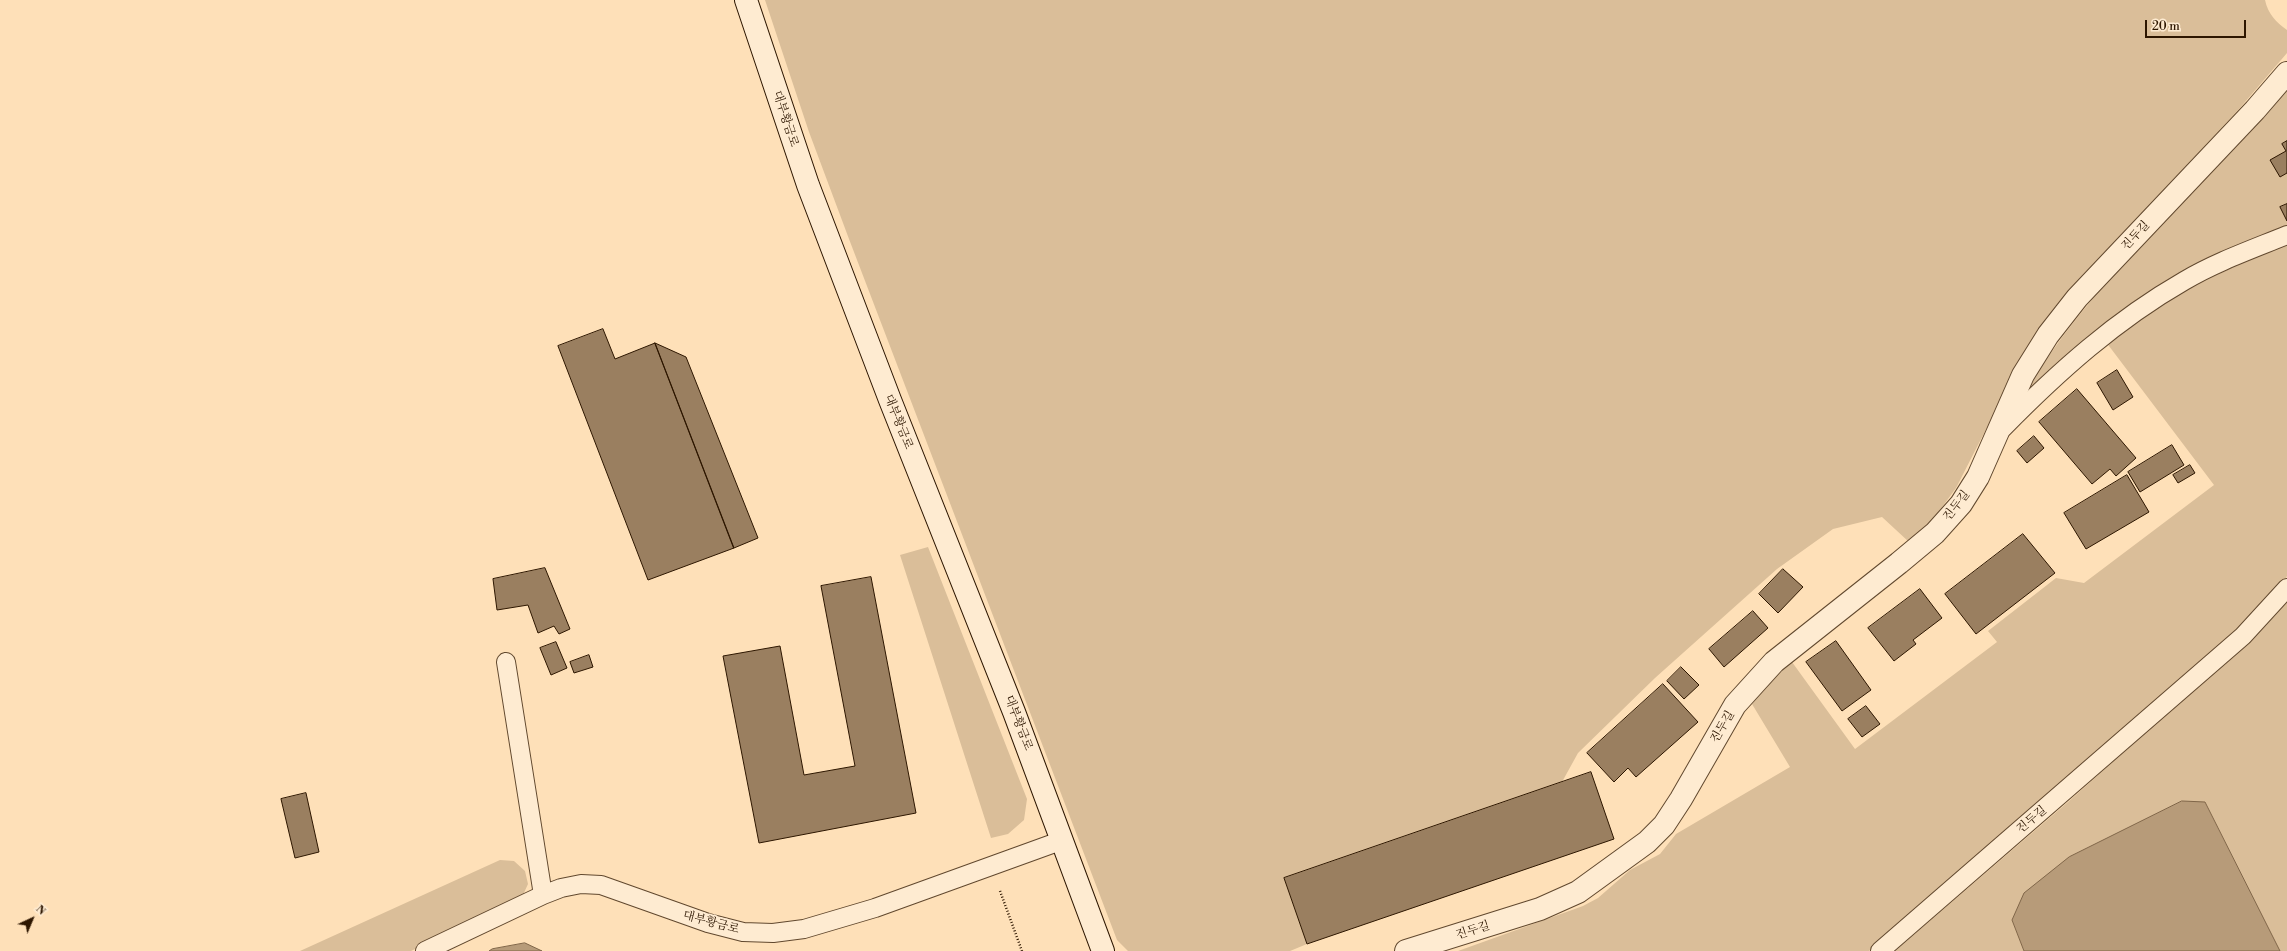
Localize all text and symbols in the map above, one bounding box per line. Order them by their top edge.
scale bar [2147,12,2248,38]
text: 20 m [2152,19,2180,34]
street label: 대부황금로 [769,89,801,149]
street label: 진두길 [2119,218,2153,254]
street label: 대부황금로 [880,392,916,452]
street label: 진두길 [1941,488,1973,524]
street label: 대부황금로 [1001,693,1035,753]
street label: 진두길 [1708,708,1738,746]
street label: 진두길 [2014,803,2050,837]
north arrow [12,899,52,939]
text: N [32,902,48,918]
street label: 대부황금로 [681,909,741,937]
street label: 진두길 [1454,919,1492,943]

